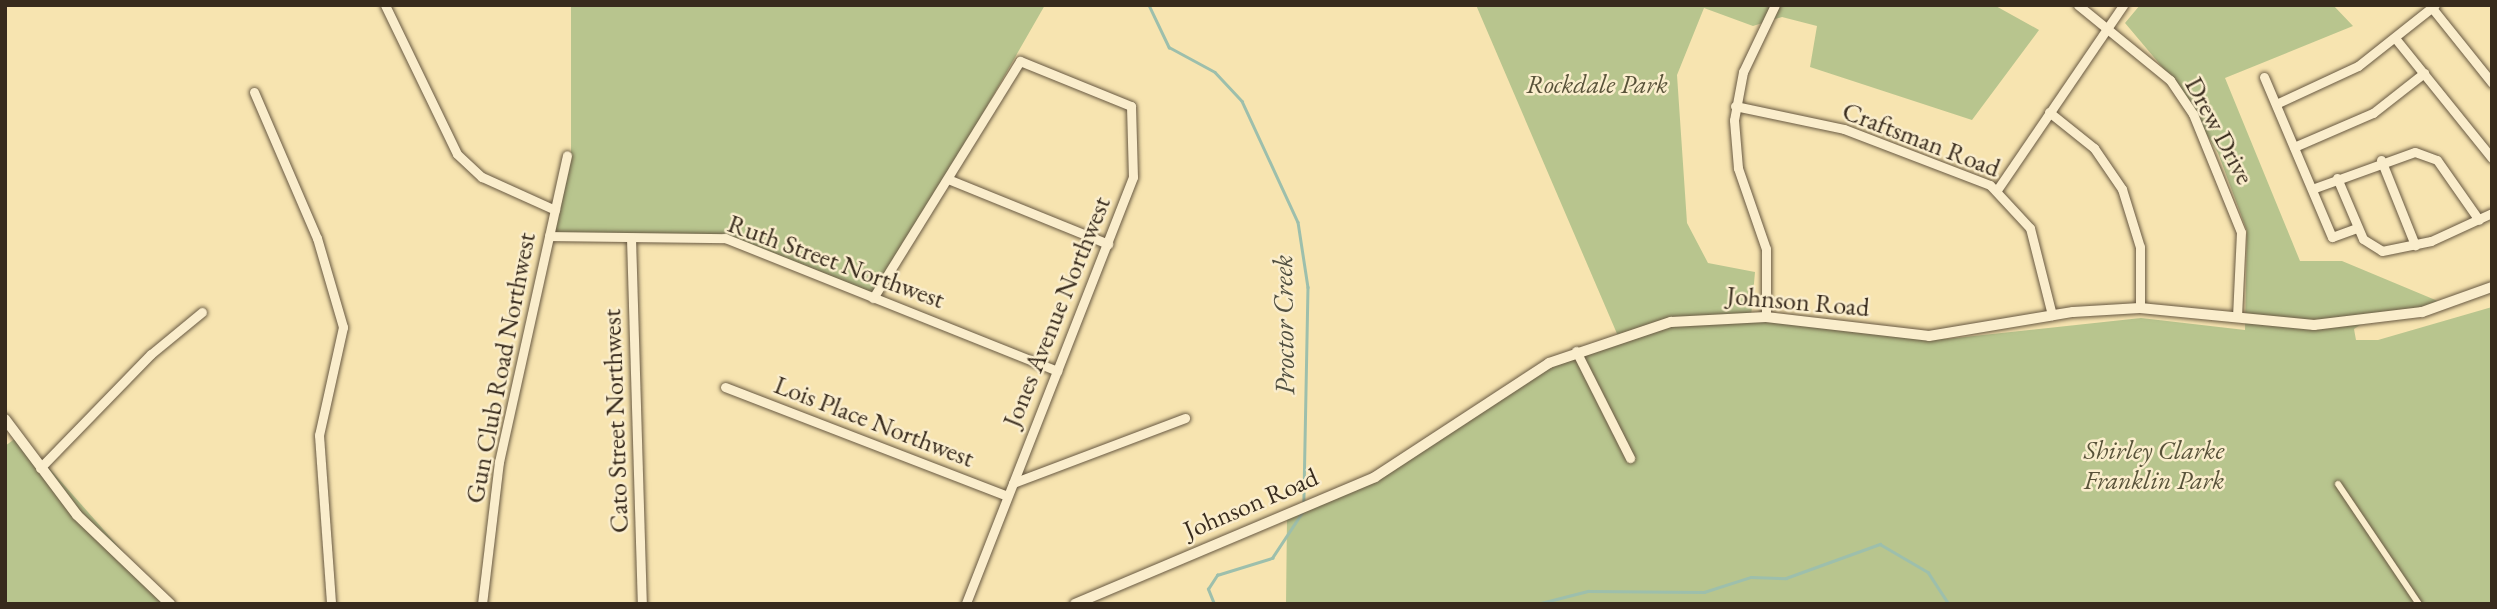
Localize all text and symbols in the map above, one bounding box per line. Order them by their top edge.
park label: Rockdale Park [1526,69,1668,101]
street label: Drew Drive [2178,72,2260,190]
street label: Craftsman Road [1838,96,2004,184]
street label: Jones Avenue Northwest [996,192,1118,432]
street label: Ruth Street Northwest [723,208,949,316]
street label: Gun Club Road Northwest [459,230,543,506]
water label: Proctor Creek [1265,255,1301,395]
street label: Johnson Road [1725,280,1871,324]
street label: Cato Street Northwest [596,308,636,534]
street label: Lois Place Northwest [770,370,978,474]
park label: Shirley Clarke Franklin Park [2084,435,2224,496]
street label: Johnson Road [1179,462,1323,546]

